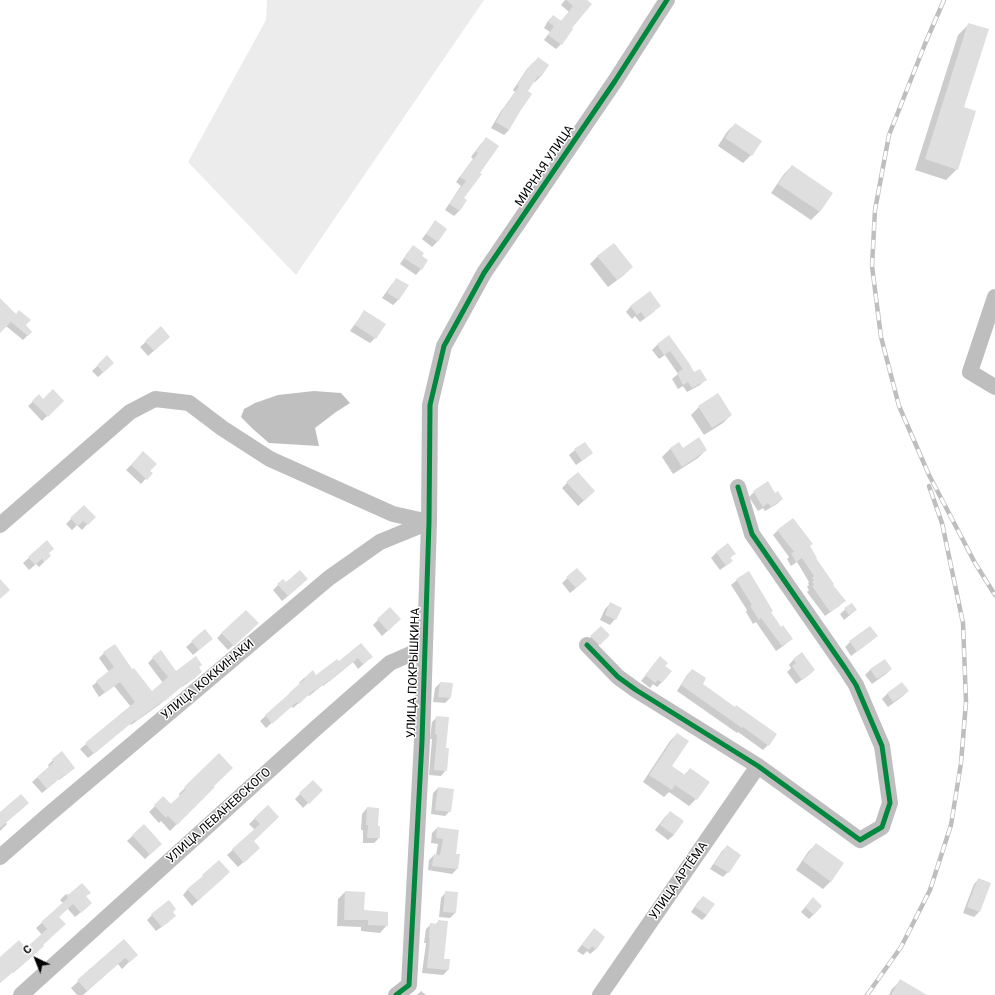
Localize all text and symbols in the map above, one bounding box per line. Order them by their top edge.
street label: МИРНАЯ УЛИЦА [513,123,577,209]
street label: УЛИЦА ПОКРЫШКИНА [405,608,423,738]
street label: УЛИЦА КОККИНАКИ [159,637,257,723]
street label: УЛИЦА ЛЕВАНЕВСКОГО [164,765,274,867]
street label: УЛИЦА АРТЁМА [647,839,711,923]
north arrow [16,939,56,979]
text: С [20,943,35,957]

